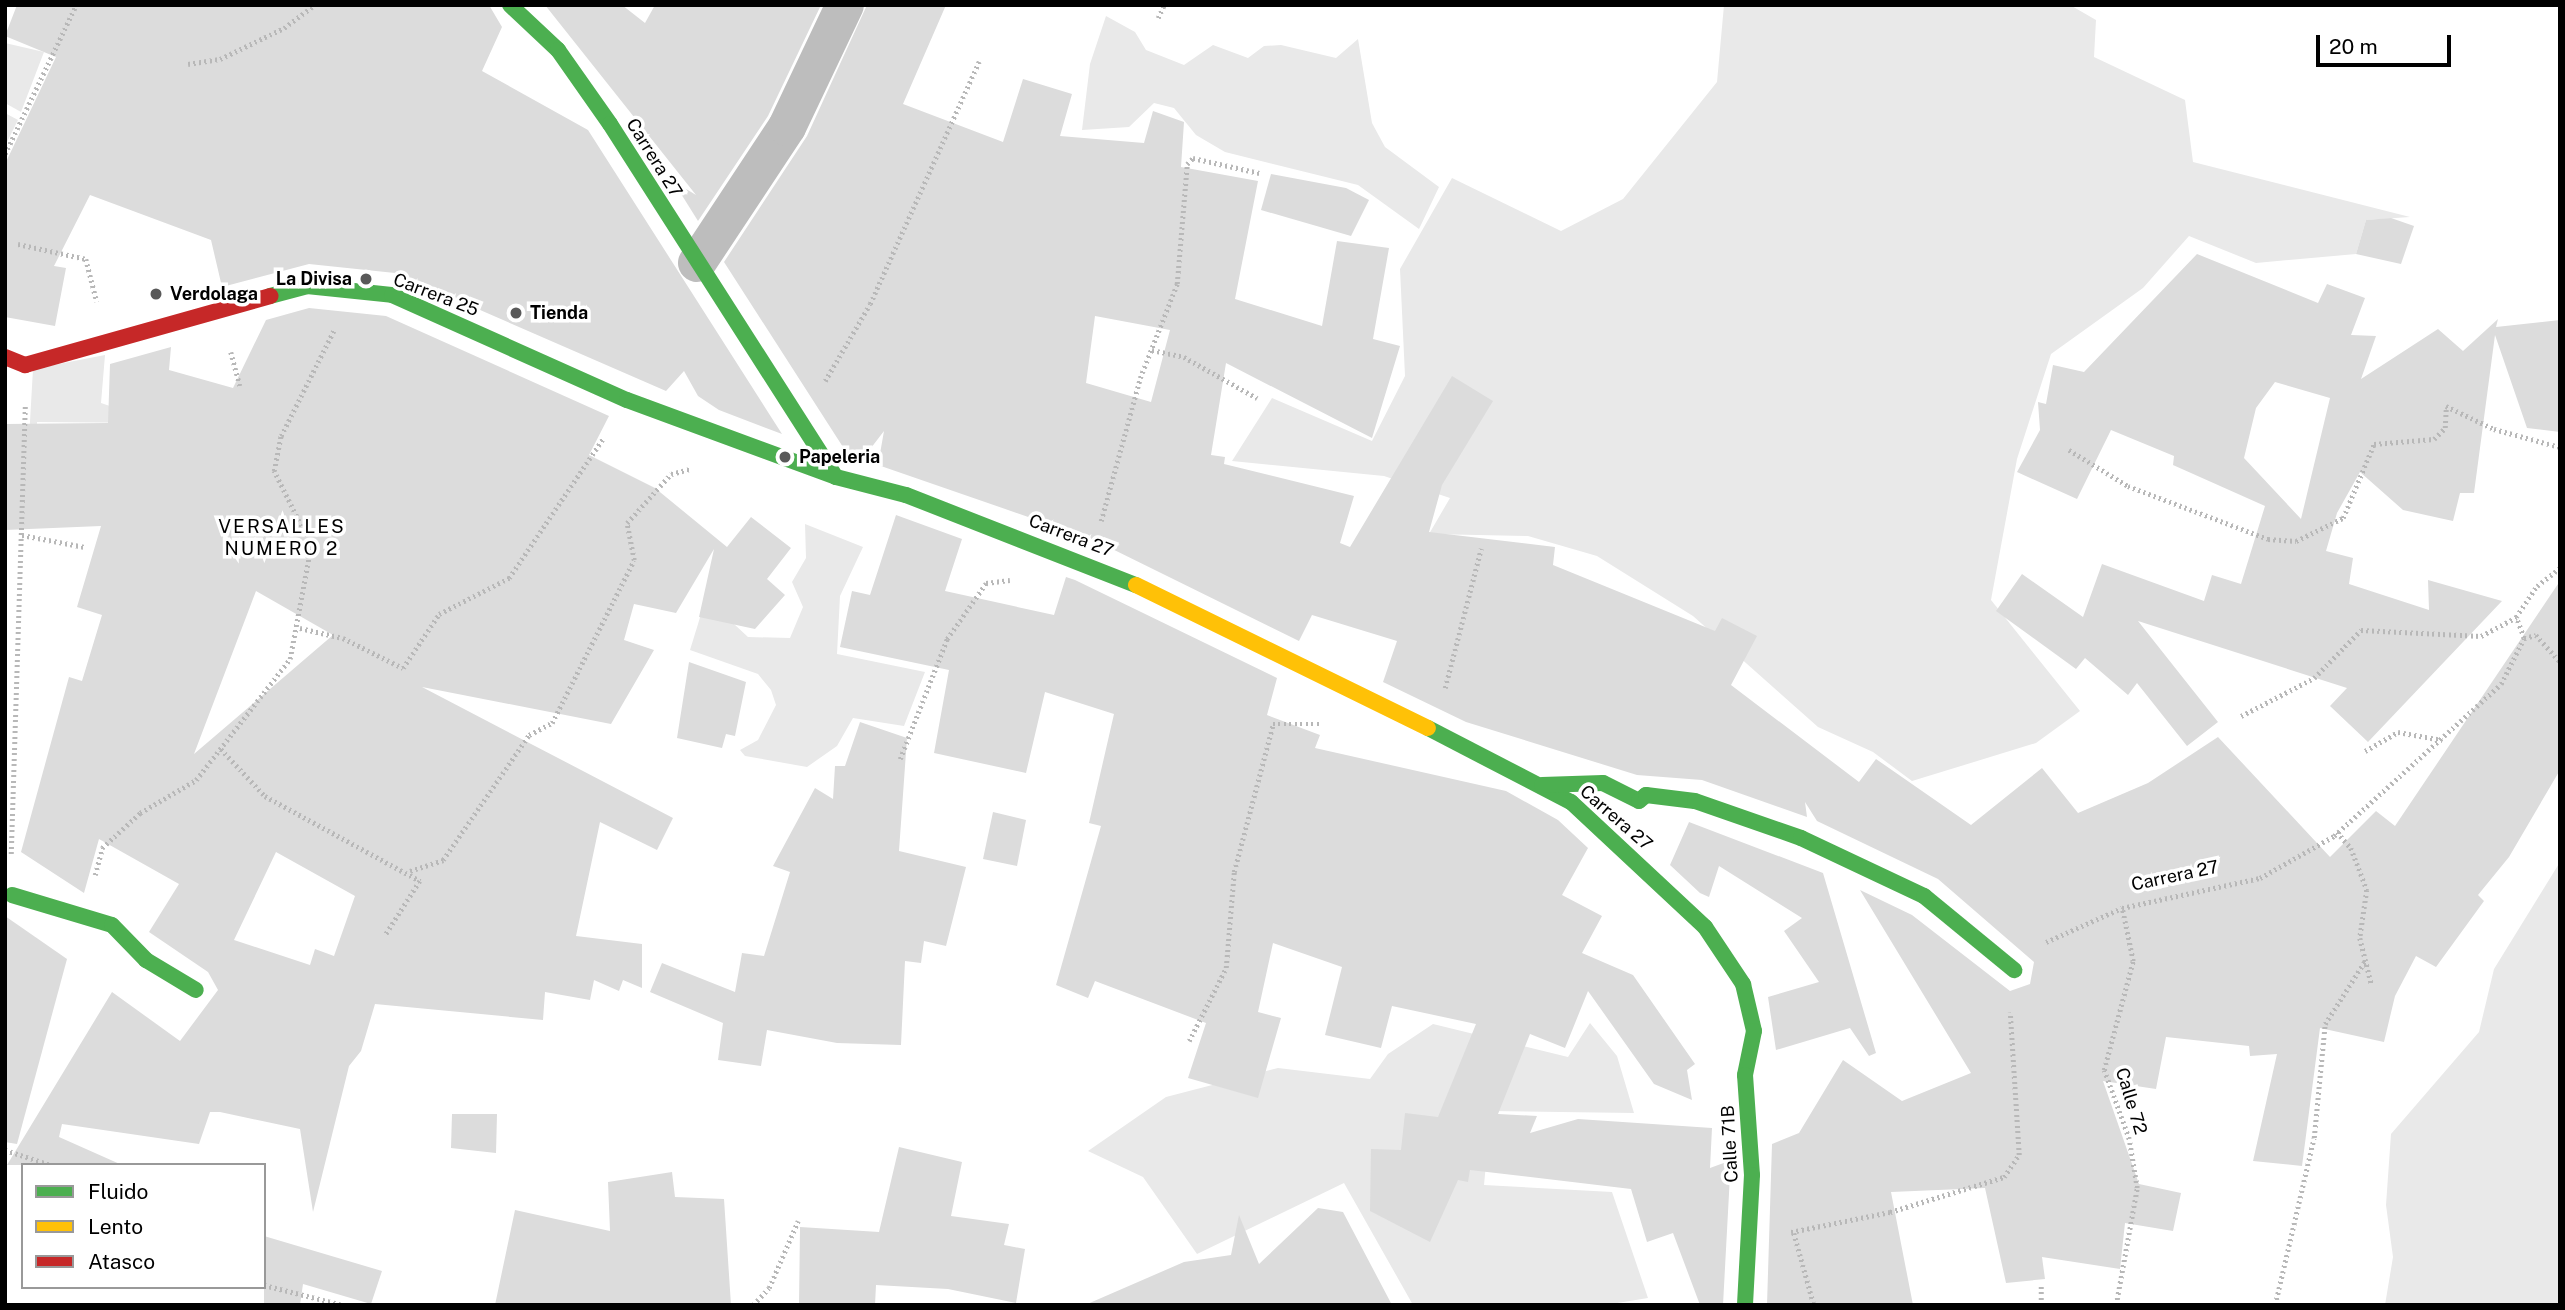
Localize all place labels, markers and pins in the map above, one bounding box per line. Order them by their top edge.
place label: La Divisa [276,268,352,290]
marker: La Divisa [358,271,374,287]
place label: Verdolaga [170,283,258,305]
marker: Verdolaga [148,286,164,302]
place label: Tienda [530,302,588,324]
marker: Tienda [508,305,524,321]
place label: Papeleria [799,446,880,468]
marker: Papeleria [777,449,793,465]

